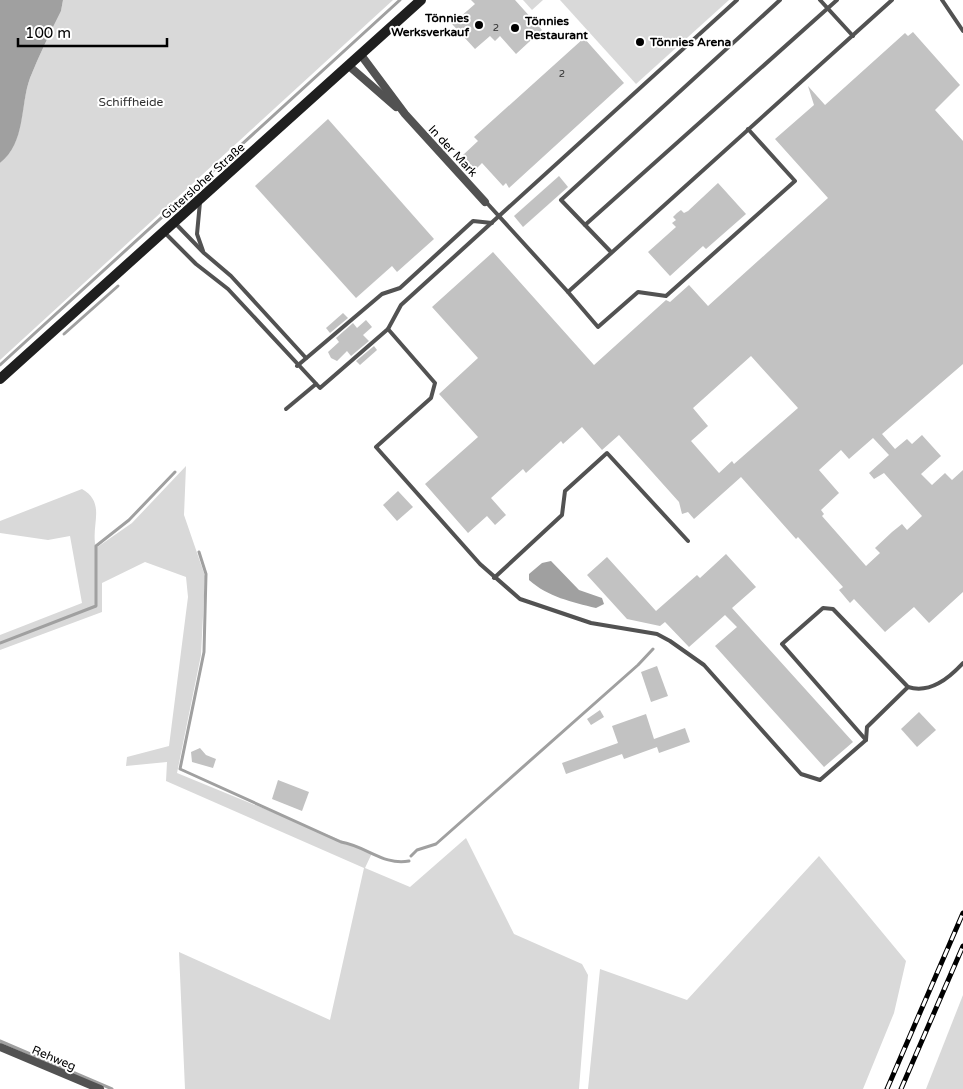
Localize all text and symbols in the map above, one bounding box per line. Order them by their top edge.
place label: Tönnies Werksverkauf [391,11,469,39]
place label: Tönnies Restaurant [524,14,588,42]
scale bar [18,15,166,47]
marker: Tönnies Werksverkauf [473,19,485,31]
house number: 2 [493,22,499,34]
marker: Tönnies Restaurant [509,22,521,34]
text: 100 m [25,24,71,42]
place label: Tönnies Arena [649,35,732,49]
marker: Tönnies Arena [634,36,646,48]
house number: 2 [559,68,565,80]
park label: Schiffheide [99,95,164,109]
street label: In der Mark [426,122,481,180]
street label: Gütersloher Straße [158,140,248,222]
street label: Rehweg [30,1043,78,1073]

